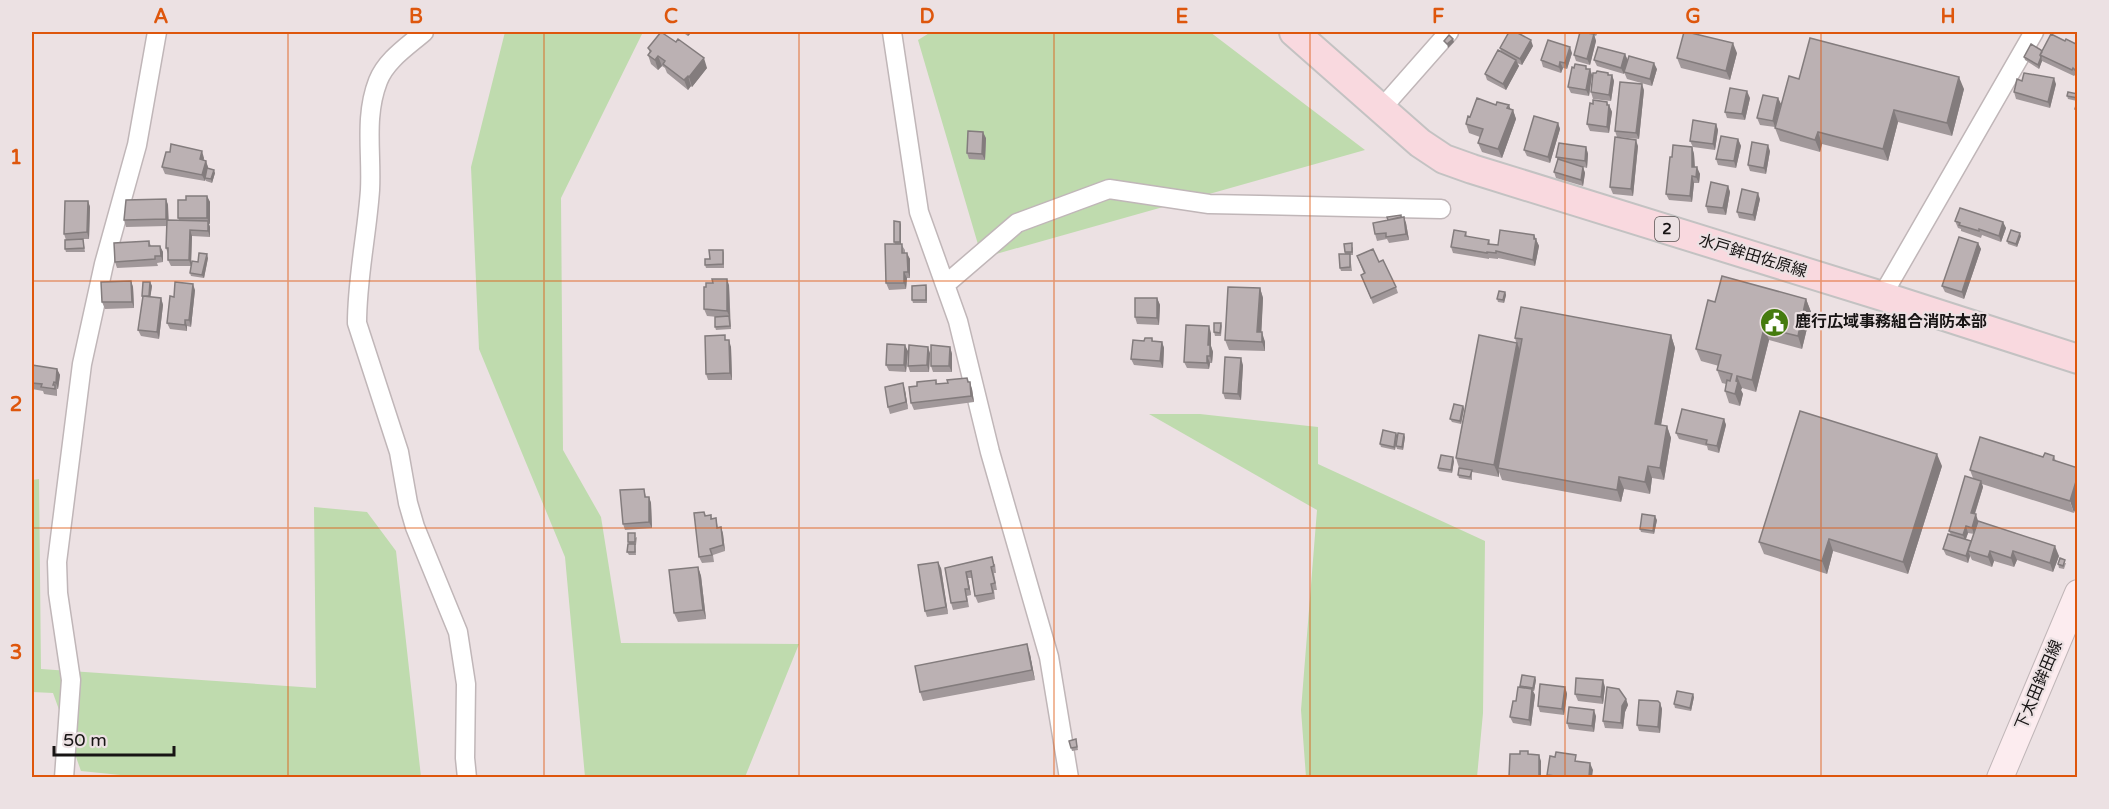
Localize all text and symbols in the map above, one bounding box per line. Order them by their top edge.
text: A [154,5,169,29]
text: B [409,5,423,29]
text: C [664,5,678,29]
text: D [919,5,935,29]
text: E [1176,5,1189,29]
text: F [1432,5,1444,29]
text: G [1685,5,1701,29]
text: H [1940,5,1956,29]
text: 1 [10,146,22,170]
road number: 2 [1655,217,1679,241]
street label: 水戸鉾田佐原線 [1697,230,1809,282]
public building icon: 鹿行広域事務組合消防本部 [1758,306,1790,338]
place label: 鹿行広域事務組合消防本部 [1795,312,1987,332]
text: 2 [10,393,22,417]
street label: 下太田鉾田線 [2011,637,2067,733]
text: 3 [10,641,22,665]
scale bar [54,719,174,757]
text: 50 m [63,729,107,751]

